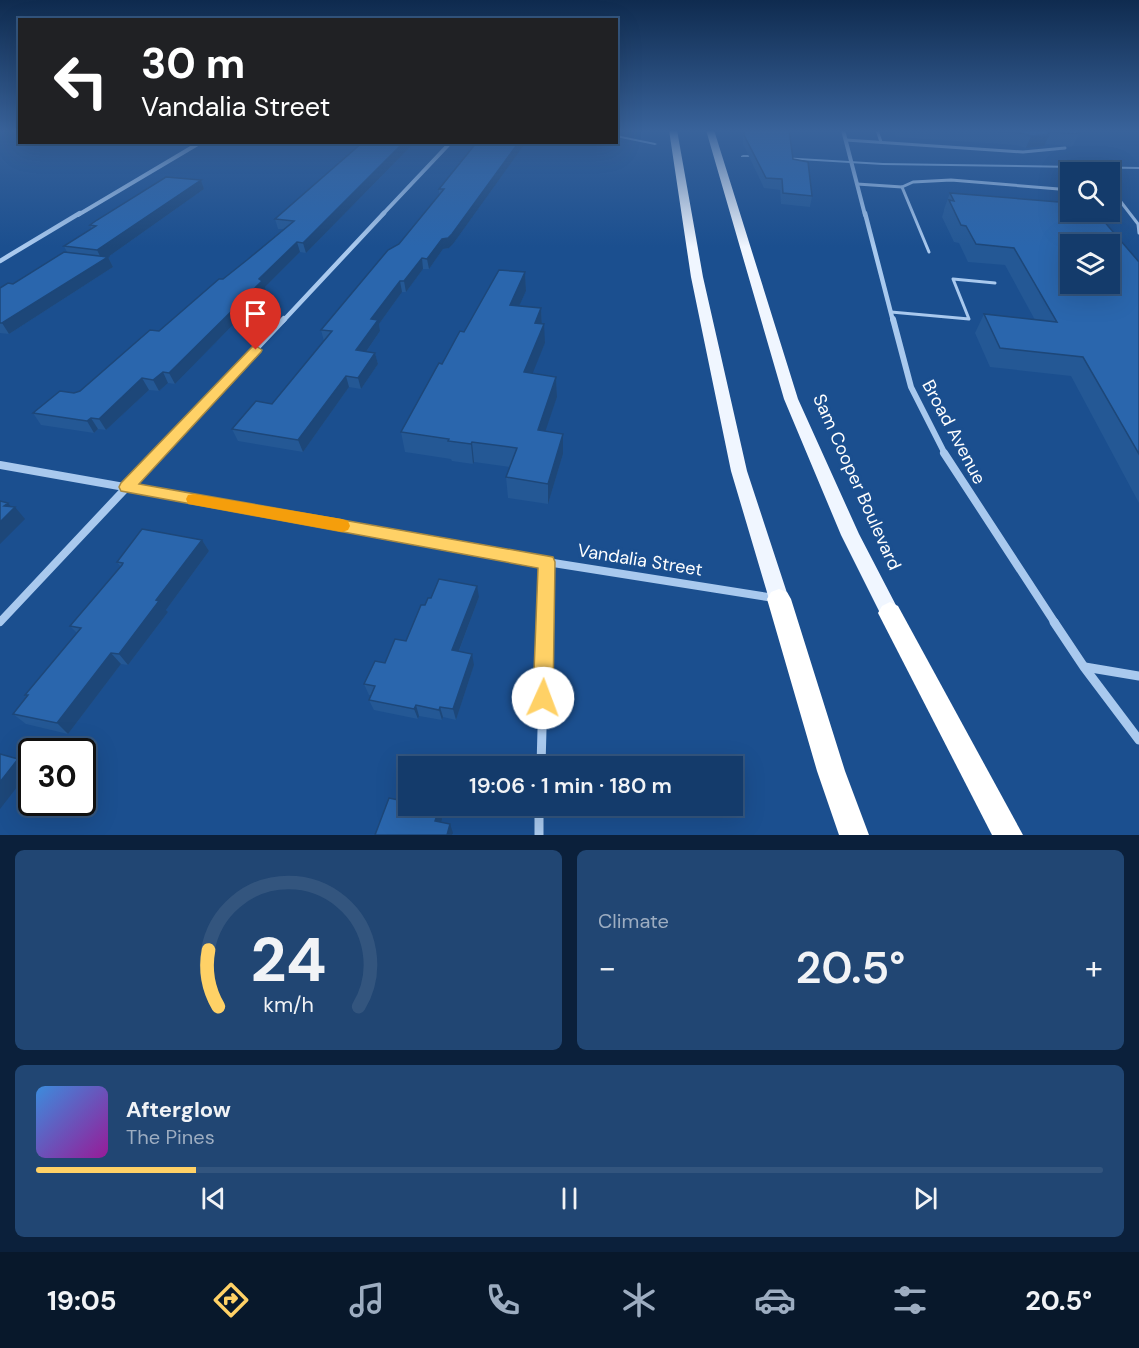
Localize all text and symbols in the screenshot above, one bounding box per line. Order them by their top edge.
text: 30 m [141,36,245,91]
icon: left [42,42,120,120]
text: Vandalia Street [141,89,330,124]
map controls [1060,162,1120,294]
button: search [1060,162,1120,222]
button: layers [1060,234,1120,294]
pin [230,288,281,350]
icon: arrive [239,297,272,330]
street label: Broad Avenue [916,376,992,488]
street label: Sam Cooper Boulevard [807,390,907,574]
street label: Vandalia Street [576,538,704,582]
position arrow [511,666,575,730]
speed limit sign: 30 [18,738,96,816]
text: 19:06 · 1 min · 180 m [469,771,672,800]
text: Climate [598,908,669,934]
text: 24 [250,919,327,1000]
text: 20.5° [796,938,905,997]
text: − [598,946,616,989]
text: + [1085,946,1103,989]
text: km/h [263,991,314,1019]
text: Afterglow [126,1095,231,1124]
text: The Pines [126,1124,215,1150]
icon: previous [197,1182,230,1215]
icon: pause [553,1182,586,1215]
icon: next [909,1182,942,1215]
icon: directions [210,1279,252,1321]
icon: music [346,1279,388,1321]
icon: phone [482,1279,524,1321]
icon: climate [618,1279,660,1321]
icon: car [754,1279,796,1321]
icon: filters [889,1279,931,1321]
text: 19:05 [47,1283,117,1318]
text: 20.5° [1025,1283,1092,1318]

